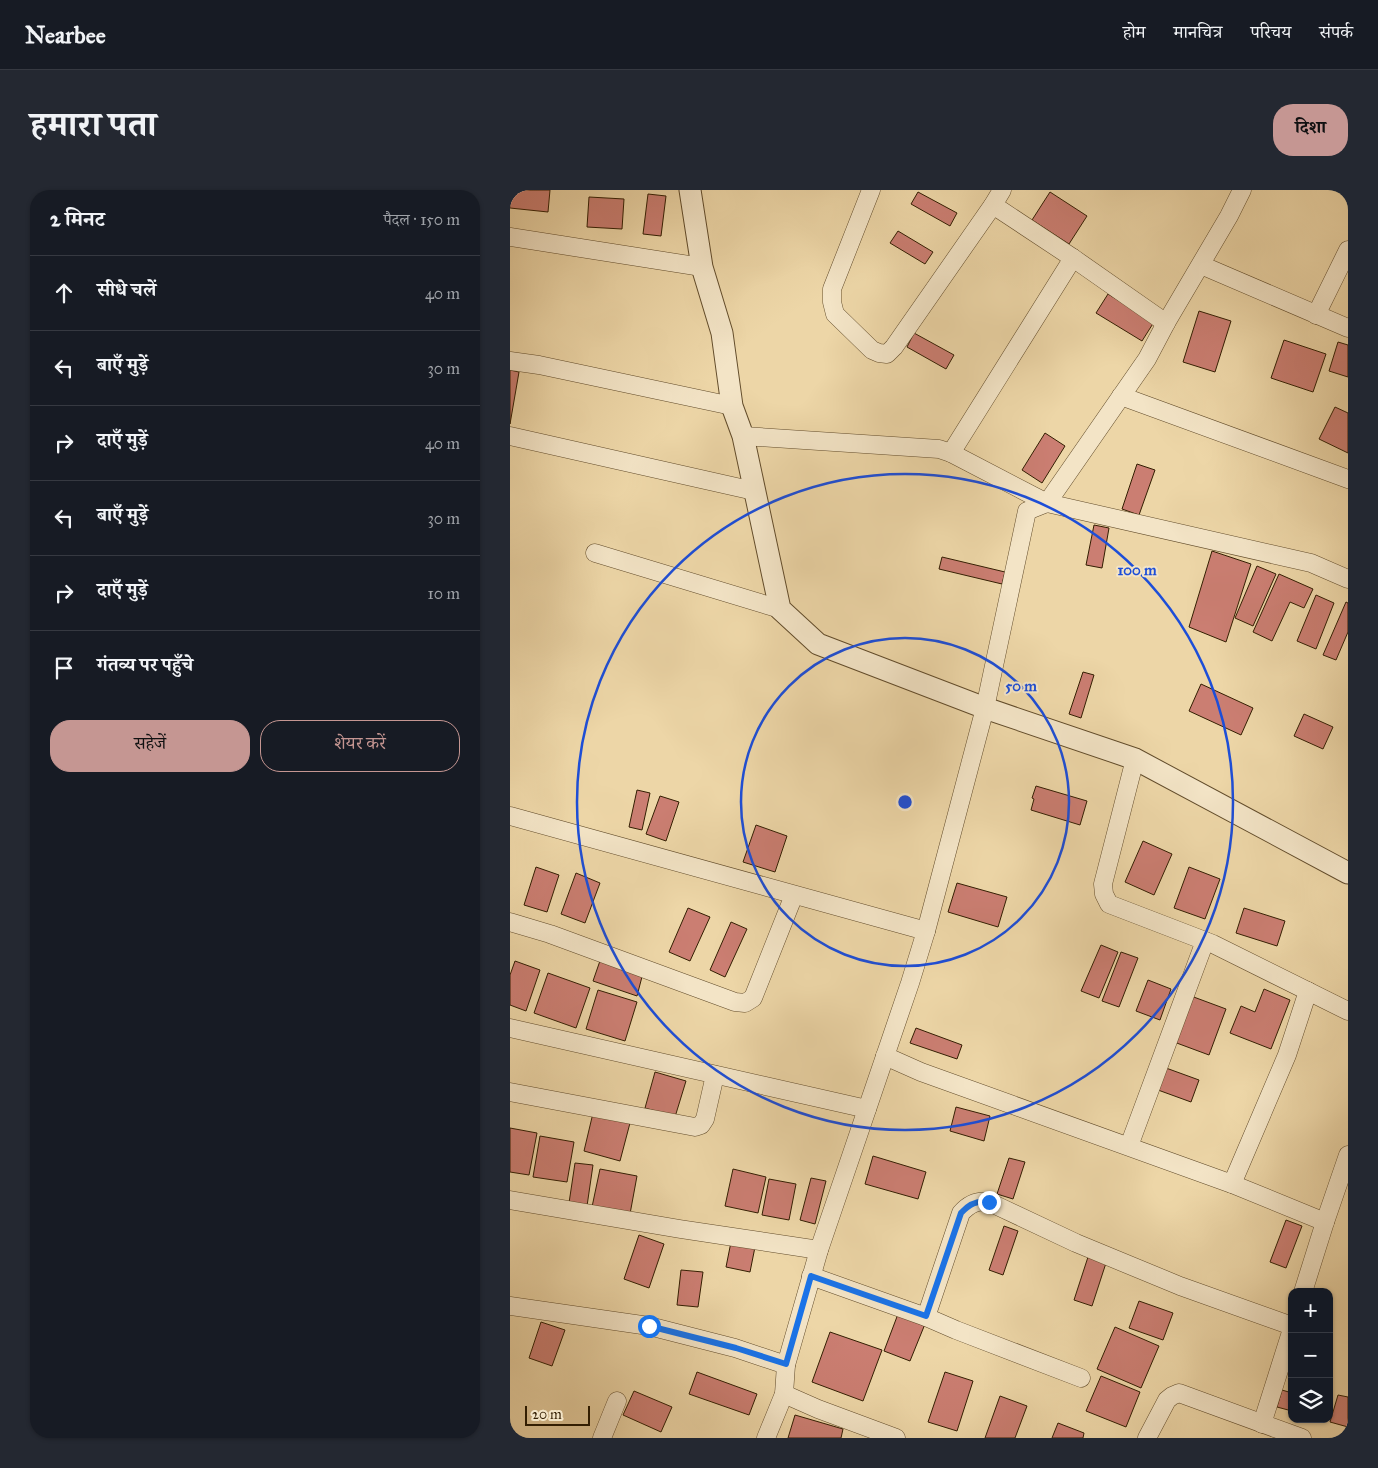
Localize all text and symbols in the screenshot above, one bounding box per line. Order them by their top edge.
text: Nearbee [25,20,106,50]
text: होम [1123,21,1146,43]
text: मानचित्र [1174,21,1222,43]
text: परिचय [1250,21,1291,43]
text: संपर्क [1319,21,1353,43]
text: हमारा पता [30,103,157,146]
button: दिशा [1273,104,1348,156]
text: 2 मिनट [50,206,105,232]
text: पैदल · 150 m [384,210,460,229]
text: सीधे चलें [97,278,156,301]
icon: ahead [50,279,78,307]
text: 40 m [425,284,460,303]
text: बाएँ मुड़ें [97,353,148,376]
icon: left [50,354,78,382]
text: 30 m [427,359,460,378]
text: दाएँ मुड़ें [97,428,148,451]
icon: right [50,429,78,457]
text: 40 m [425,434,460,453]
text: बाएँ मुड़ें [97,503,148,526]
icon: left [50,504,78,532]
text: 30 m [427,509,460,528]
text: 100 m [1117,561,1157,579]
text: दाएँ मुड़ें [97,578,148,601]
icon: right [50,579,78,607]
text: 10 m [428,584,460,603]
text: गंतव्य पर पहुँचे [97,653,193,676]
icon: arrive [50,654,78,682]
text: 50 m [1005,677,1037,695]
button: सहेजें [50,720,250,772]
button: शेयर करें [260,720,460,772]
centre of rings [896,793,914,811]
route end [978,1191,1001,1214]
map controls [1288,1288,1333,1423]
button: + [1288,1288,1333,1333]
route start [638,1315,661,1338]
button: − [1288,1333,1333,1378]
button: layers [1288,1378,1333,1423]
scale bar [525,1403,590,1426]
text: 20 m [532,1406,562,1423]

